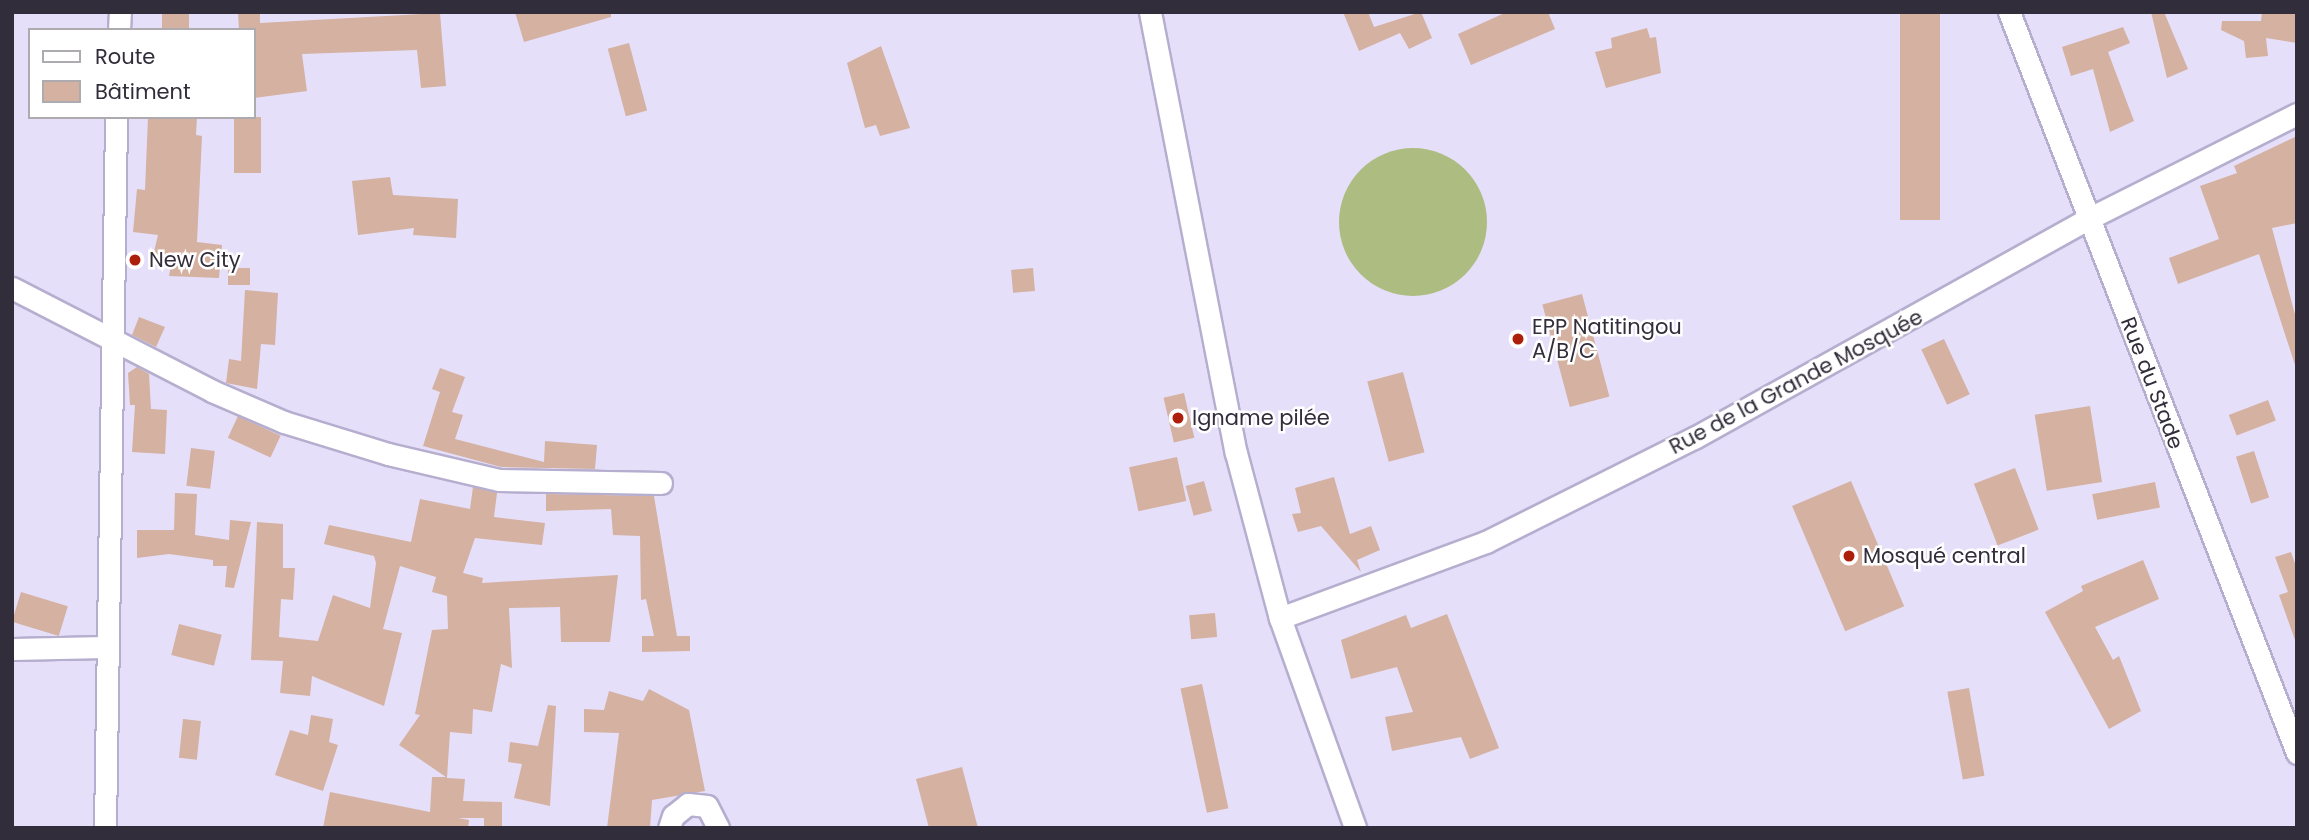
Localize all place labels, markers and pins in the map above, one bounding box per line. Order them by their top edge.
place label: New City [149,247,240,273]
marker: New City [127,252,143,268]
place label: EPP Natitingou A/B/C [1532,314,1682,364]
marker: EPP Natitingou A/B/C [1510,331,1526,347]
place label: Igname pilée [1192,405,1330,431]
marker: Igname pilée [1170,410,1186,426]
place label: Mosqué central [1863,543,2026,569]
marker: Mosqué central [1841,548,1857,564]

